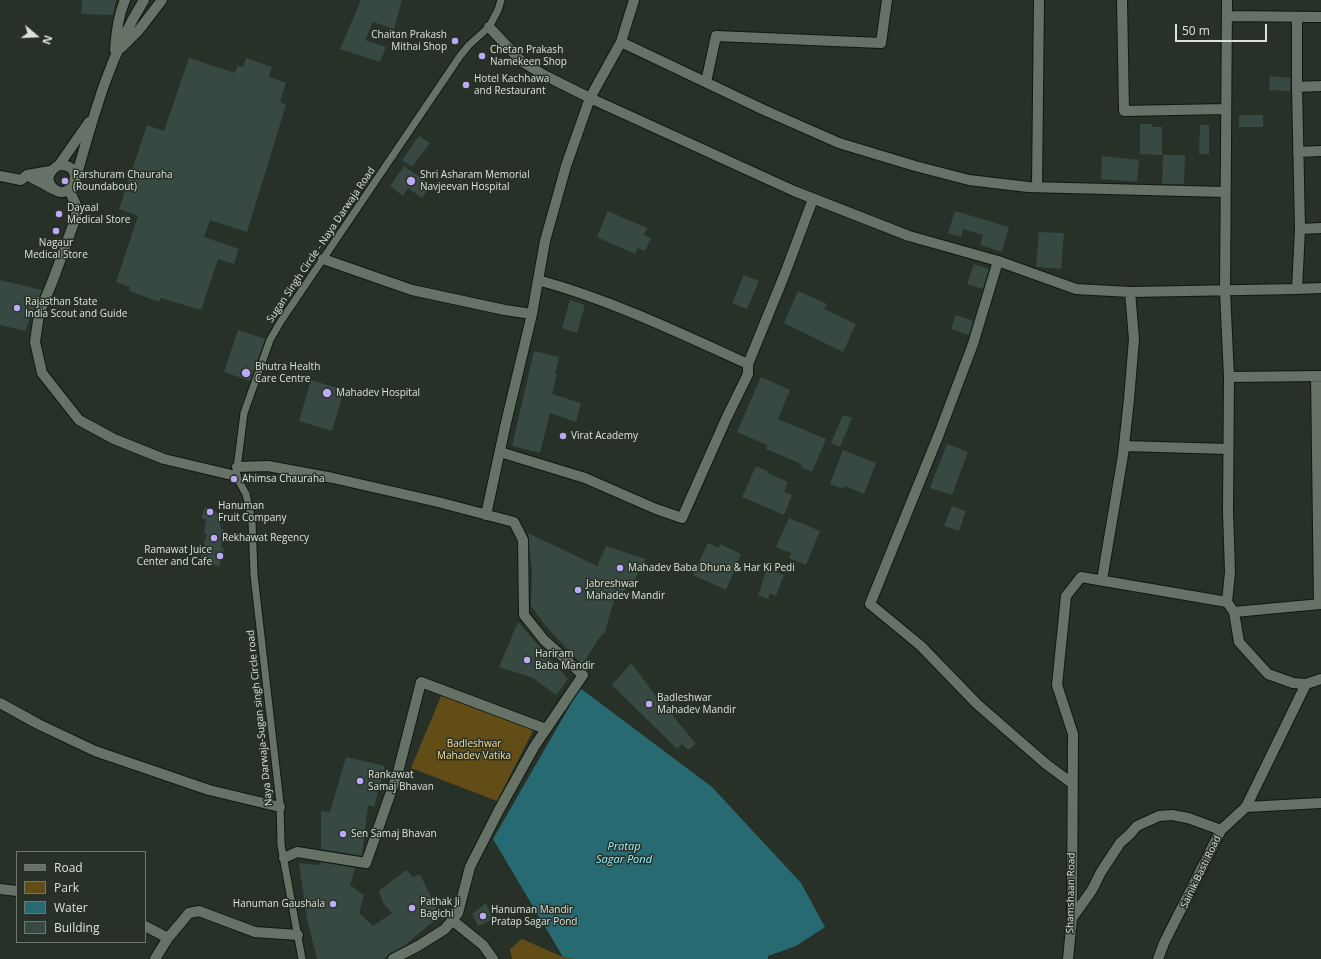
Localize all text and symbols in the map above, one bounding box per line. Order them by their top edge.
north arrow [16,16,56,56]
scale bar [1177,16,1269,42]
text: 50 m [1182,22,1210,39]
place label: Chaitan Prakash Mithai Shop [371,29,447,52]
text: N [39,33,56,47]
marker: Chaitan Prakash Mithai Shop [450,36,460,46]
place label: Chetan Prakash Namekeen Shop [490,44,567,68]
marker: Chetan Prakash Namekeen Shop [477,51,487,61]
place label: Hotel Kachhawa and Restaurant [474,73,549,96]
marker: Hotel Kachhawa and Restaurant [461,80,471,90]
street label: Sugan Singh Circle - Naya Darwaja Road [264,165,378,325]
place label: Parshuram Chauraha (Roundabout) [73,169,173,192]
place label: Shri Asharam Memorial Navjeevan Hospital [420,169,530,192]
marker: Shri Asharam Memorial Navjeevan Hospital [405,175,417,187]
marker: Parshuram Chauraha (Roundabout) [60,176,70,186]
place label: Dayaal Medical Store [67,202,130,226]
marker: Dayaal Medical Store [54,209,64,219]
marker: Nagaur Medical Store [51,226,61,236]
place label: Nagaur Medical Store [24,237,88,260]
place label: Rajasthan State India Scout and Guide [25,296,127,320]
marker: Rajasthan State India Scout and Guide [12,303,22,313]
place label: Bhutra Health Care Centre [255,361,320,384]
marker: Bhutra Health Care Centre [240,367,252,379]
marker: Mahadev Hospital [321,387,333,399]
place label: Mahadev Hospital [336,387,420,399]
place label: Virat Academy [571,430,638,442]
marker: Virat Academy [558,431,568,441]
place label: Ahimsa Chauraha [242,473,325,485]
marker: Ahimsa Chauraha [229,474,239,484]
place label: Hanuman Fruit Company [218,500,286,524]
marker: Hanuman Fruit Company [205,507,215,517]
place label: Rekhawat Regency [222,532,309,544]
marker: Rekhawat Regency [209,533,219,543]
place label: Ramawat Juice Center and Cafe [137,544,212,568]
marker: Ramawat Juice Center and Cafe [215,551,225,561]
place label: Mahadev Baba Dhuna & Har Ki Pedi [628,562,795,574]
marker: Mahadev Baba Dhuna & Har Ki Pedi [615,563,625,573]
place label: Jabreshwar Mahadev Mandir [586,578,665,602]
marker: Jabreshwar Mahadev Mandir [573,585,583,595]
street label: Naya Darwaja-Sugan singh Circle road [245,629,275,807]
place label: Hariram Baba Mandir [535,648,595,672]
marker: Hariram Baba Mandir [522,655,532,665]
place label: Badleshwar Mahadev Mandir [657,692,736,716]
marker: Badleshwar Mahadev Mandir [644,699,654,709]
park label: Badleshwar Mahadev Vatika [437,738,511,762]
place label: Rankawat Samaj Bhavan [368,769,434,792]
marker: Rankawat Samaj Bhavan [355,776,365,786]
place label: Sen Samaj Bhavan [351,828,437,840]
marker: Sen Samaj Bhavan [338,829,348,839]
street label: Sainik Basti Road [1178,834,1224,910]
water label: Pratap Sagar Pond [596,840,652,866]
legend [16,851,146,943]
street label: Shamshaan Road [1064,852,1078,934]
text: Road [54,859,83,876]
text: Park [54,879,79,896]
place label: Pathak Ji Bagichi [420,896,460,920]
place label: Hanuman Gaushala [233,898,325,910]
text: Water [54,899,88,916]
marker: Hanuman Gaushala [328,899,338,909]
marker: Pathak Ji Bagichi [407,903,417,913]
place label: Hanuman Mandir Pratap Sagar Pond [491,904,577,928]
marker: Hanuman Mandir Pratap Sagar Pond [478,911,488,921]
text: Building [54,919,99,936]

